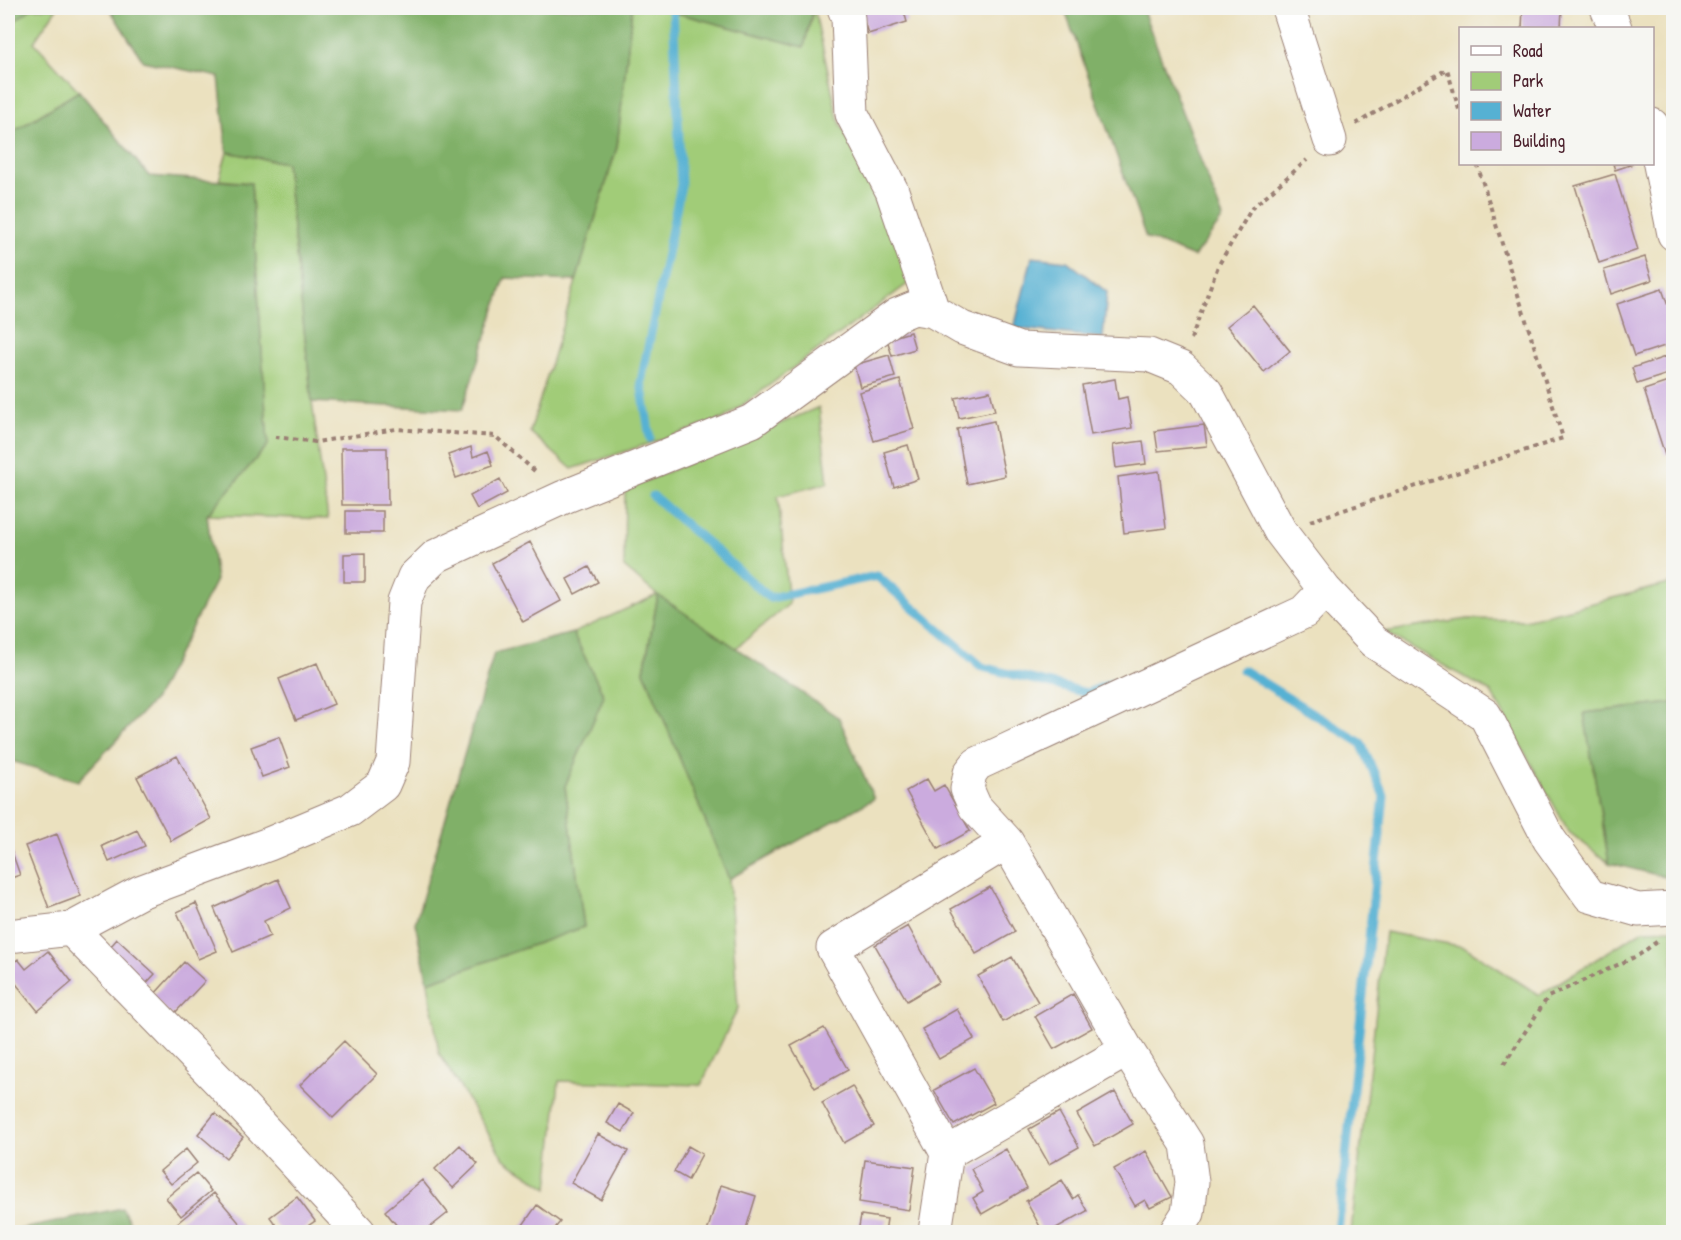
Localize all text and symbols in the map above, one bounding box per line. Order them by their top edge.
legend [1459,27,1654,165]
text: Road [1513,38,1543,63]
text: Park [1513,68,1544,93]
text: Water [1513,98,1551,123]
text: Building [1513,128,1565,153]

